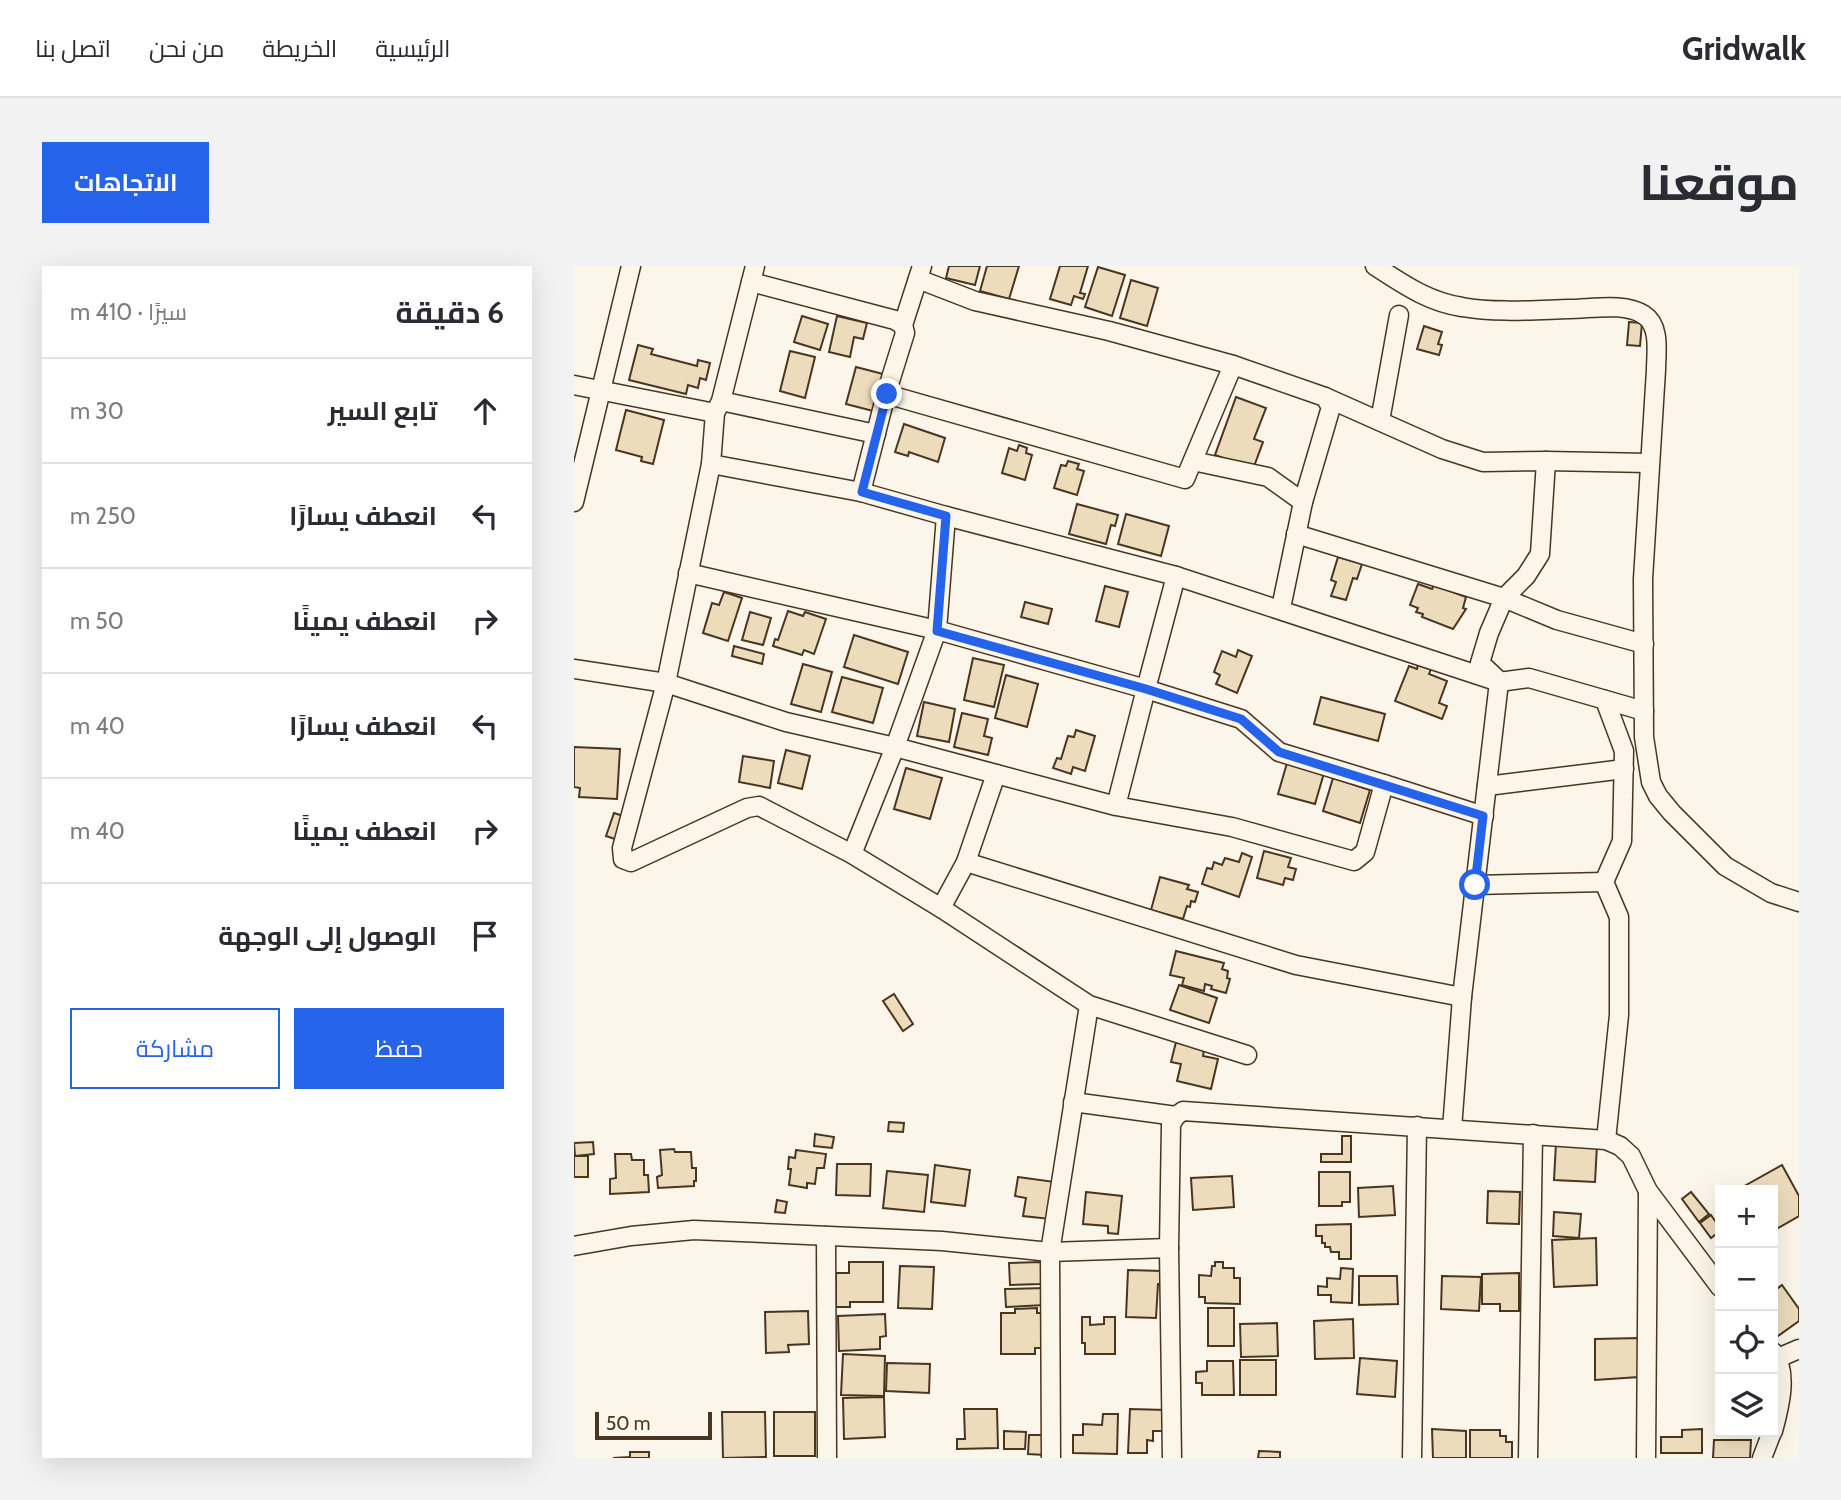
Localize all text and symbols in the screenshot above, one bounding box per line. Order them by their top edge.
text: Gridwalk [1682,28,1806,68]
text: اتصل بنا [35,34,111,63]
text: من نحن [149,34,224,63]
text: الخريطة [262,34,337,63]
text: الرئيسية [375,34,451,63]
button: الاتجاهات [42,142,209,223]
text: موقعنا [1639,153,1799,212]
text: 6 دقيقة [396,294,504,331]
text: سيرًا · 410 m [70,298,187,326]
route end [871,378,902,409]
icon: ahead [466,392,504,430]
text: تابع السير [328,395,437,427]
text: 30 m [70,397,124,425]
icon: left [466,497,504,535]
text: انعطف يسارًا [289,500,437,532]
text: 250 m [70,502,136,530]
icon: right [466,602,504,640]
text: انعطف يمينًا [293,605,437,637]
text: 50 m [70,607,124,635]
icon: left [466,707,504,745]
text: انعطف يسارًا [289,710,437,742]
text: 40 m [70,712,125,740]
icon: right [466,812,504,850]
text: انعطف يمينًا [293,815,437,847]
text: 40 m [70,817,125,845]
route start [1459,869,1490,900]
icon: arrive [466,917,504,955]
text: الوصول إلى الوجهة [218,920,437,952]
button: مشاركة [70,1008,280,1089]
button: حفظ [294,1008,504,1089]
map controls [1715,1185,1778,1437]
button: + [1715,1185,1778,1248]
button: − [1715,1248,1778,1311]
button: locate [1715,1311,1778,1374]
button: layers [1715,1374,1778,1437]
scale bar [595,1409,712,1441]
text: 50 m [606,1412,650,1435]

